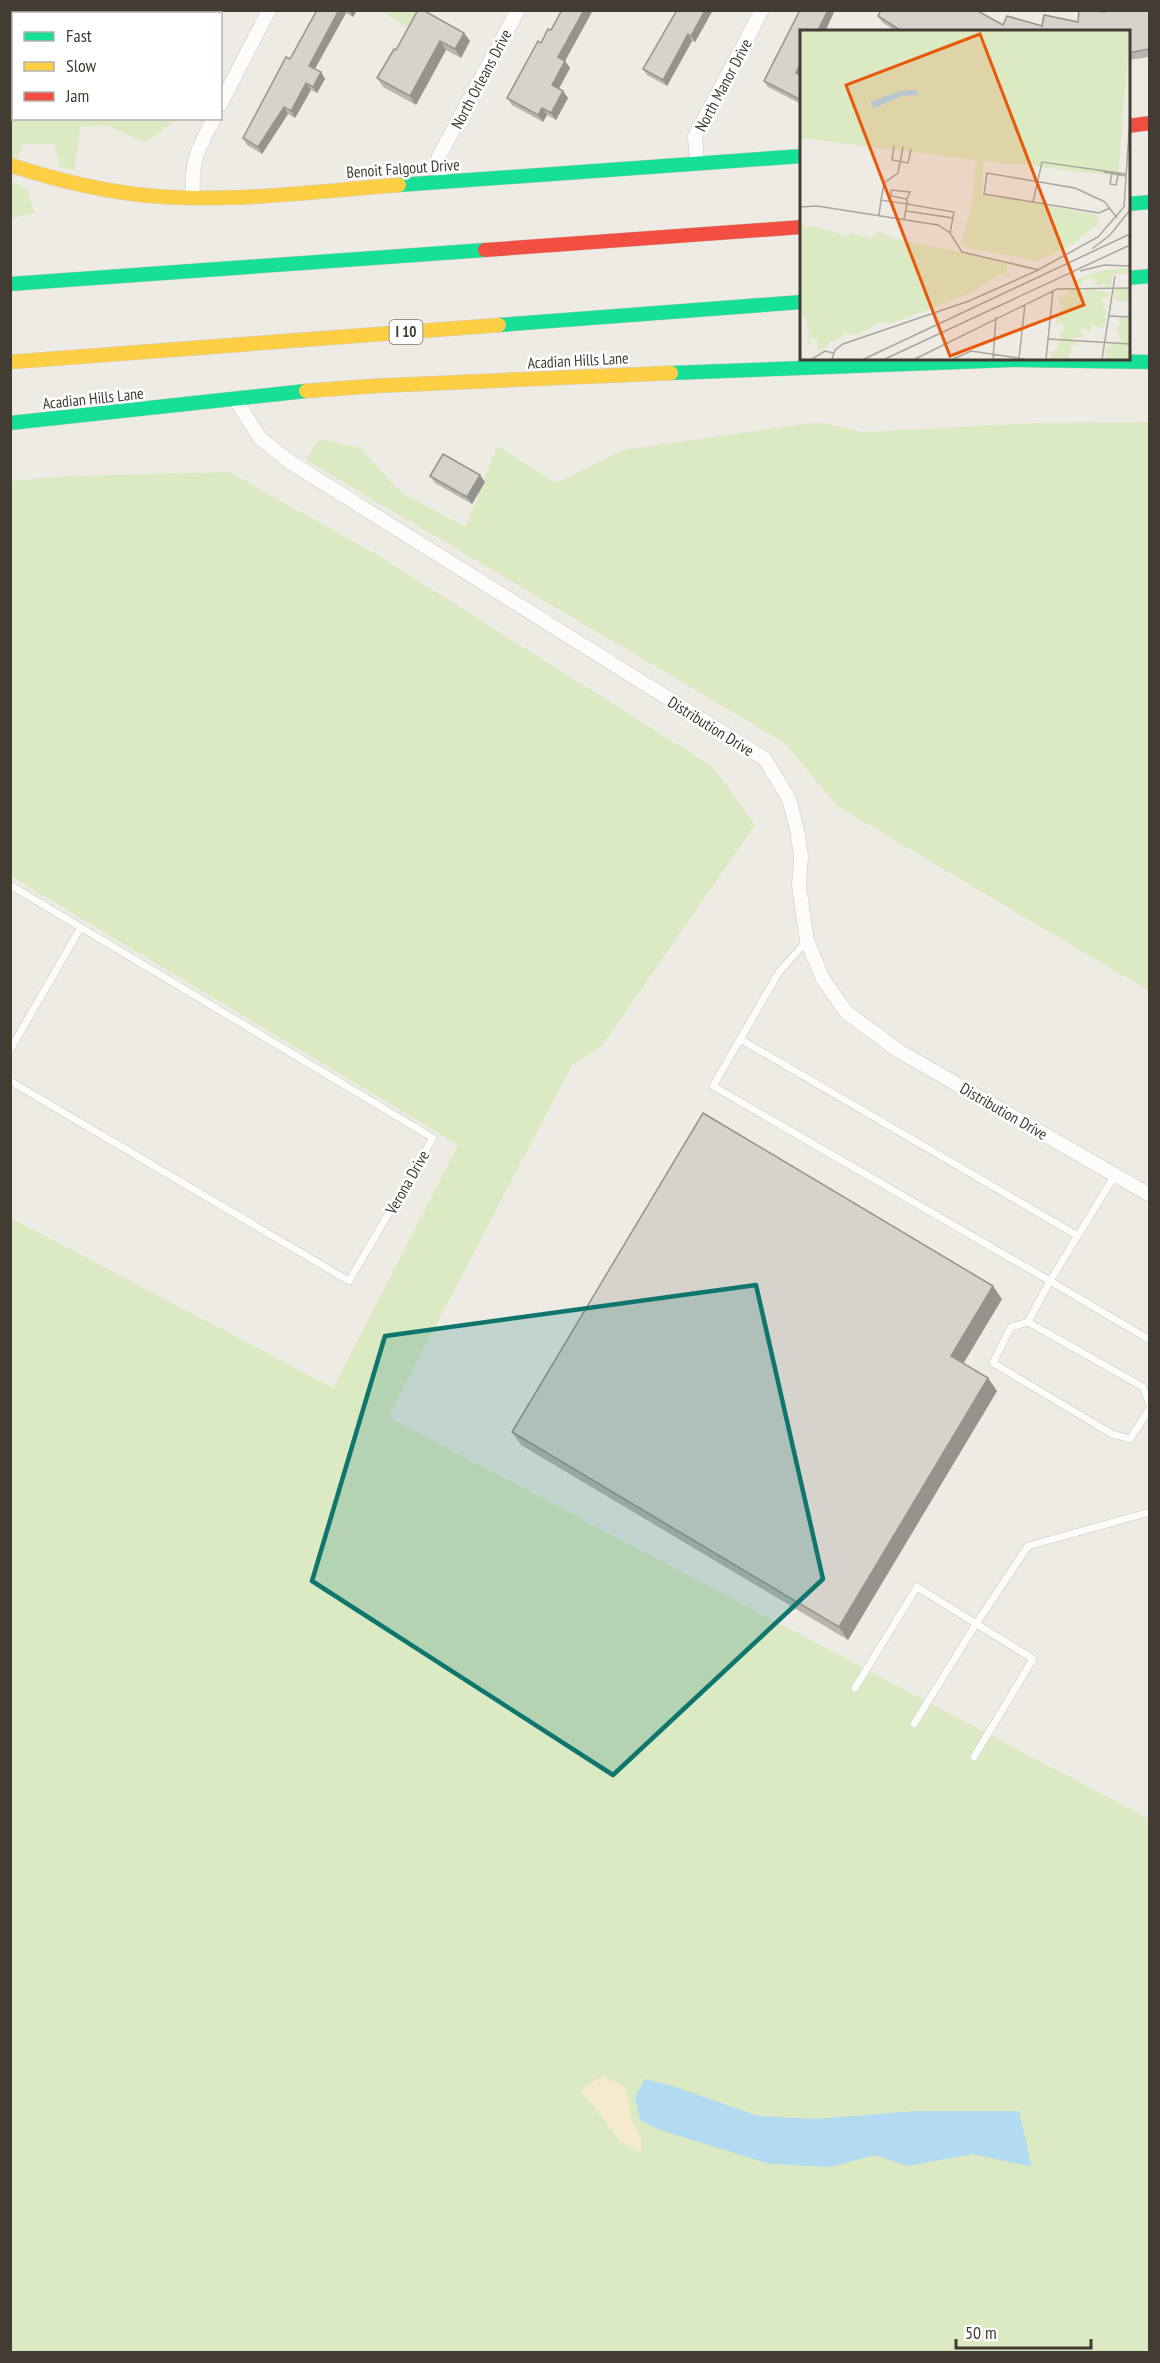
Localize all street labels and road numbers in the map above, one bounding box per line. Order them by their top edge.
street label: North Orleans Drive [446,26,516,132]
street label: North Manor Drive [690,35,756,135]
street label: Benoit Falgout Drive [346,154,460,182]
road number: I 10 [390,320,422,344]
street label: Acadian Hills Lane [527,347,629,373]
street label: Acadian Hills Lane [41,383,145,413]
street label: Distribution Drive [664,692,758,760]
street label: Distribution Drive [957,1078,1051,1144]
street label: Verona Drive [380,1147,433,1218]

